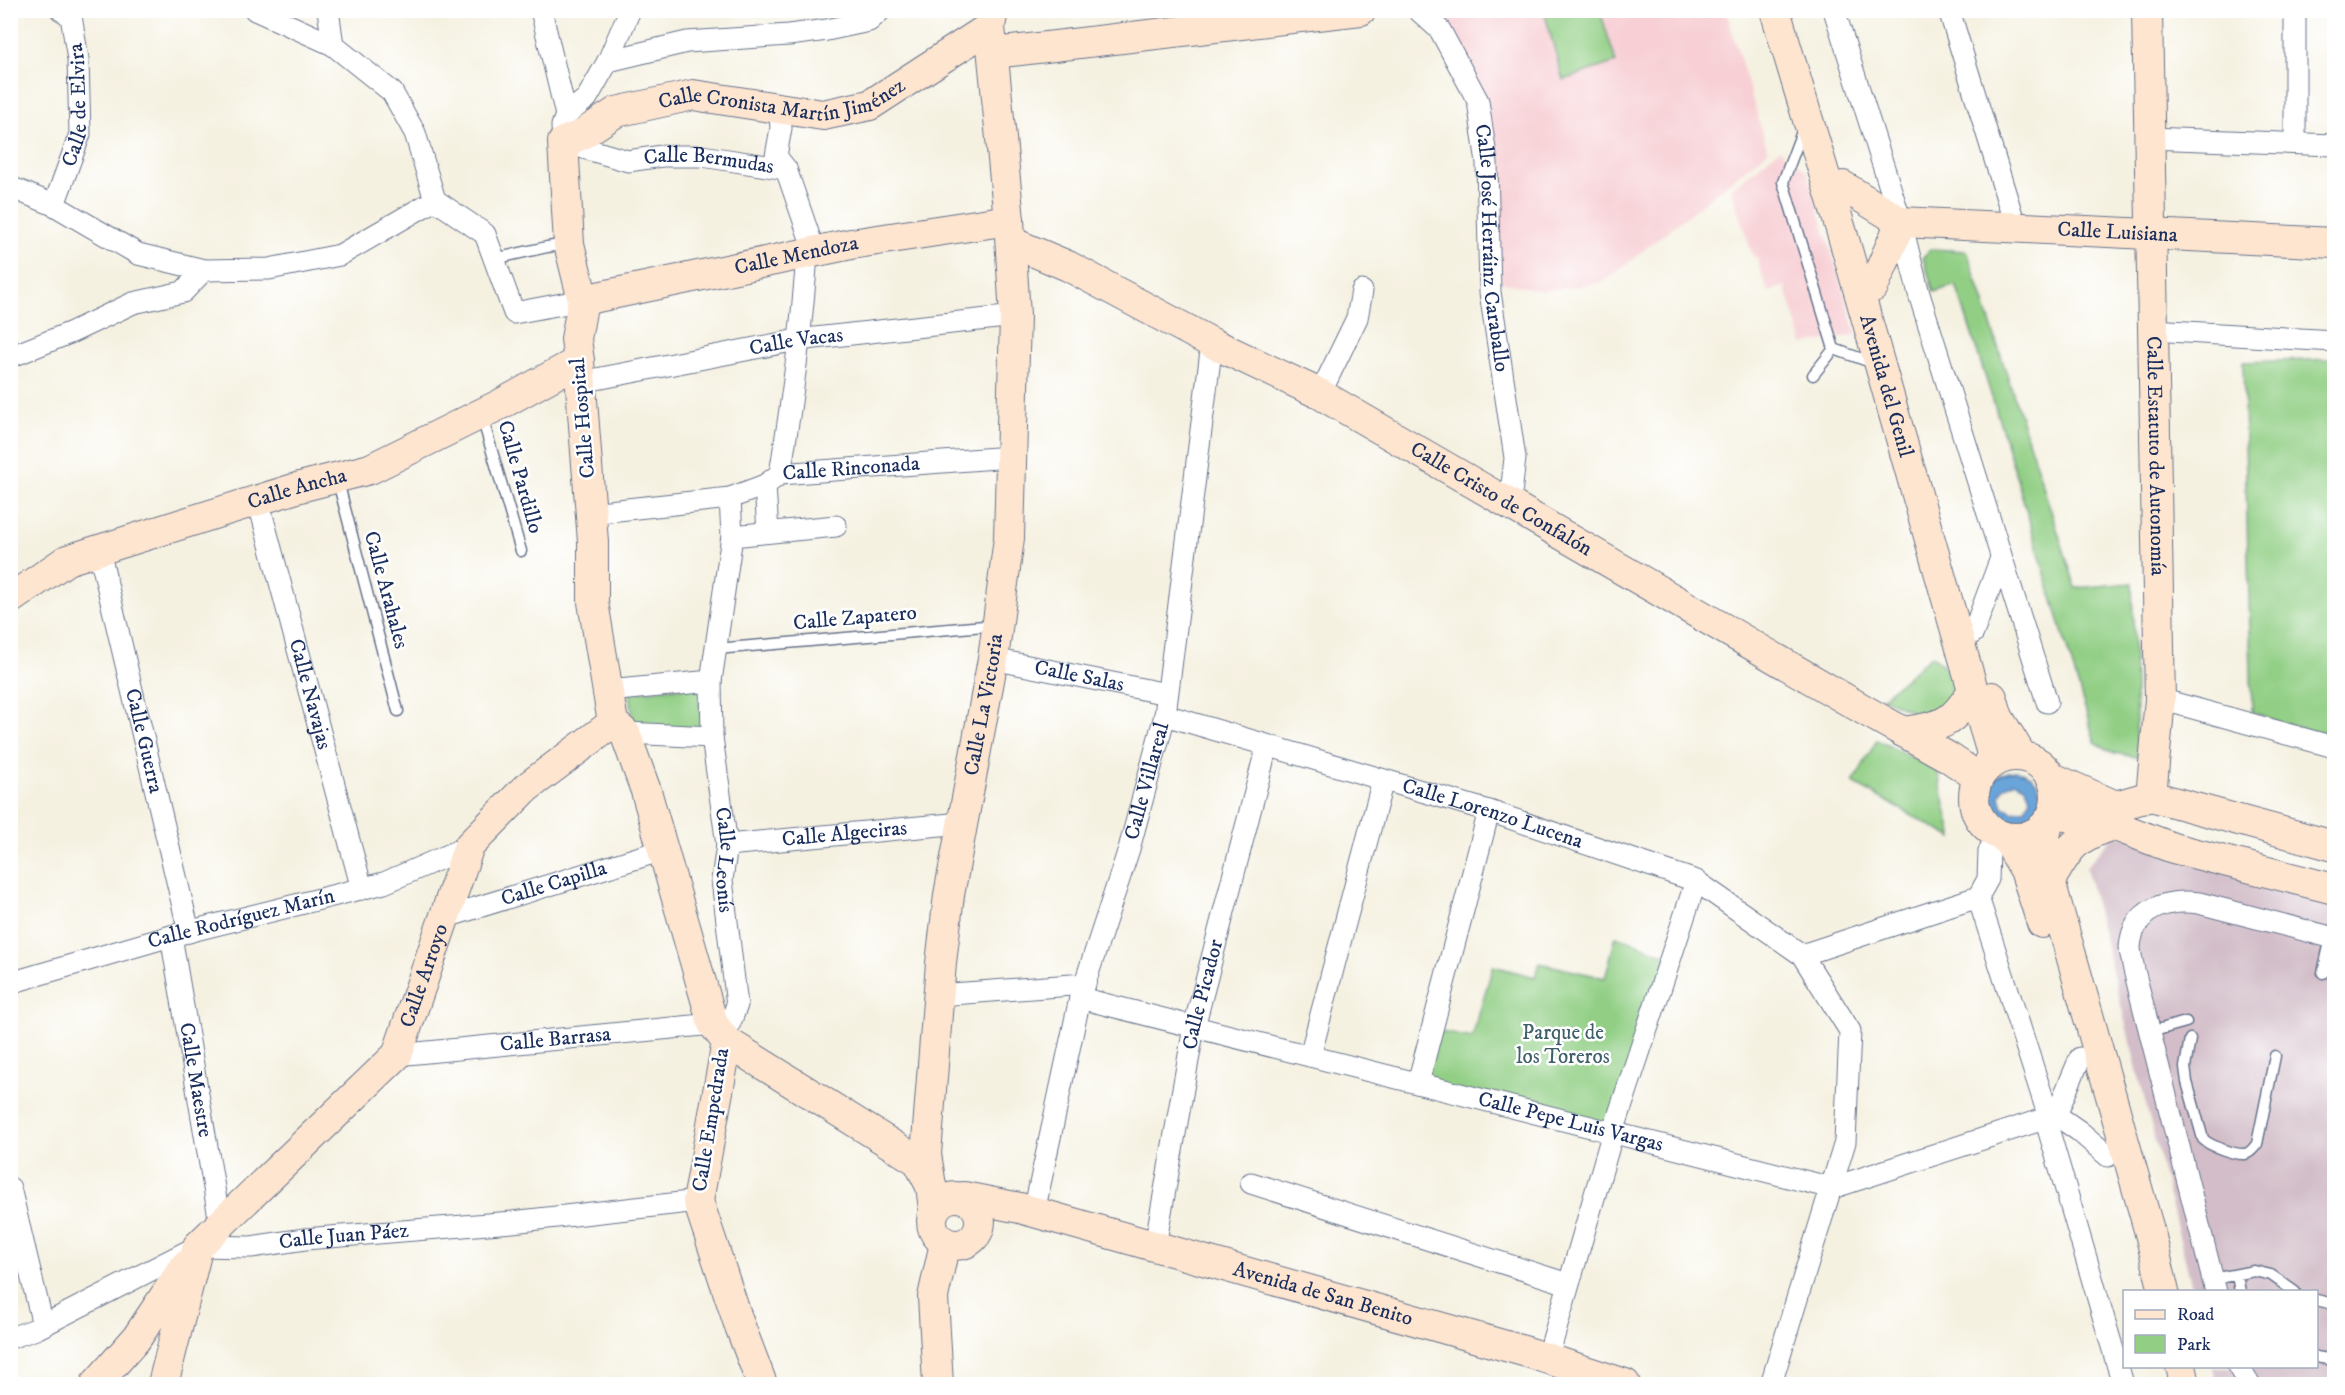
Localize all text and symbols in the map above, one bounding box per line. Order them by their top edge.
street label: Calle de Elvira [56,41,93,170]
street label: Calle Cronista Martín Jiménez [656,73,910,128]
street label: Calle José Herráinz Caraballo [1468,122,1515,374]
street label: Calle Bermudas [642,143,776,180]
street label: Calle Luisiana [2057,217,2178,248]
street label: Calle Mendoza [732,230,860,281]
street label: Avenida del Genil [1853,312,1919,461]
street label: Calle Vacas [747,322,844,362]
street label: Calle Estatuto de Autonomía [2140,336,2171,576]
street label: Calle Hospital [565,356,601,479]
street label: Calle Pardillo [491,418,549,536]
street label: Calle Cristo de Confalón [1405,436,1597,562]
street label: Calle Rinconada [782,451,921,487]
street label: Calle Ancha [244,463,350,516]
street label: Calle Arahales [358,528,414,652]
street label: Calle Zapatero [792,600,918,636]
street label: Calle La Victoria [959,632,1009,778]
street label: Calle Navajas [283,636,337,752]
street label: Calle Salas [1032,655,1126,698]
street label: Calle Guerra [119,686,169,796]
street label: Calle Villareal [1119,719,1176,843]
street label: Calle Lorenzo Lucena [1399,773,1586,855]
street label: Calle Leonís [709,805,740,914]
street label: Calle Algeciras [781,815,908,853]
street label: Calle Capilla [498,855,610,912]
street label: Calle Rodríguez Marín [145,883,337,955]
street label: Calle Arroyo [394,920,454,1031]
street label: Calle Picador [1177,937,1229,1052]
park label: Parque de los Toreros [1516,1020,1610,1070]
street label: Calle Maestre [173,1021,218,1139]
street label: Calle Barrasa [499,1021,612,1058]
street label: Calle Empedrada [687,1046,735,1194]
street label: Calle Pepe Luis Vargas [1475,1086,1666,1158]
street label: Calle Juan Páez [277,1218,410,1256]
street label: Avenida de San Benito [1230,1256,1416,1332]
legend [2123,1290,2318,1368]
text: Road [2177,1304,2214,1326]
text: Park [2177,1334,2211,1356]

